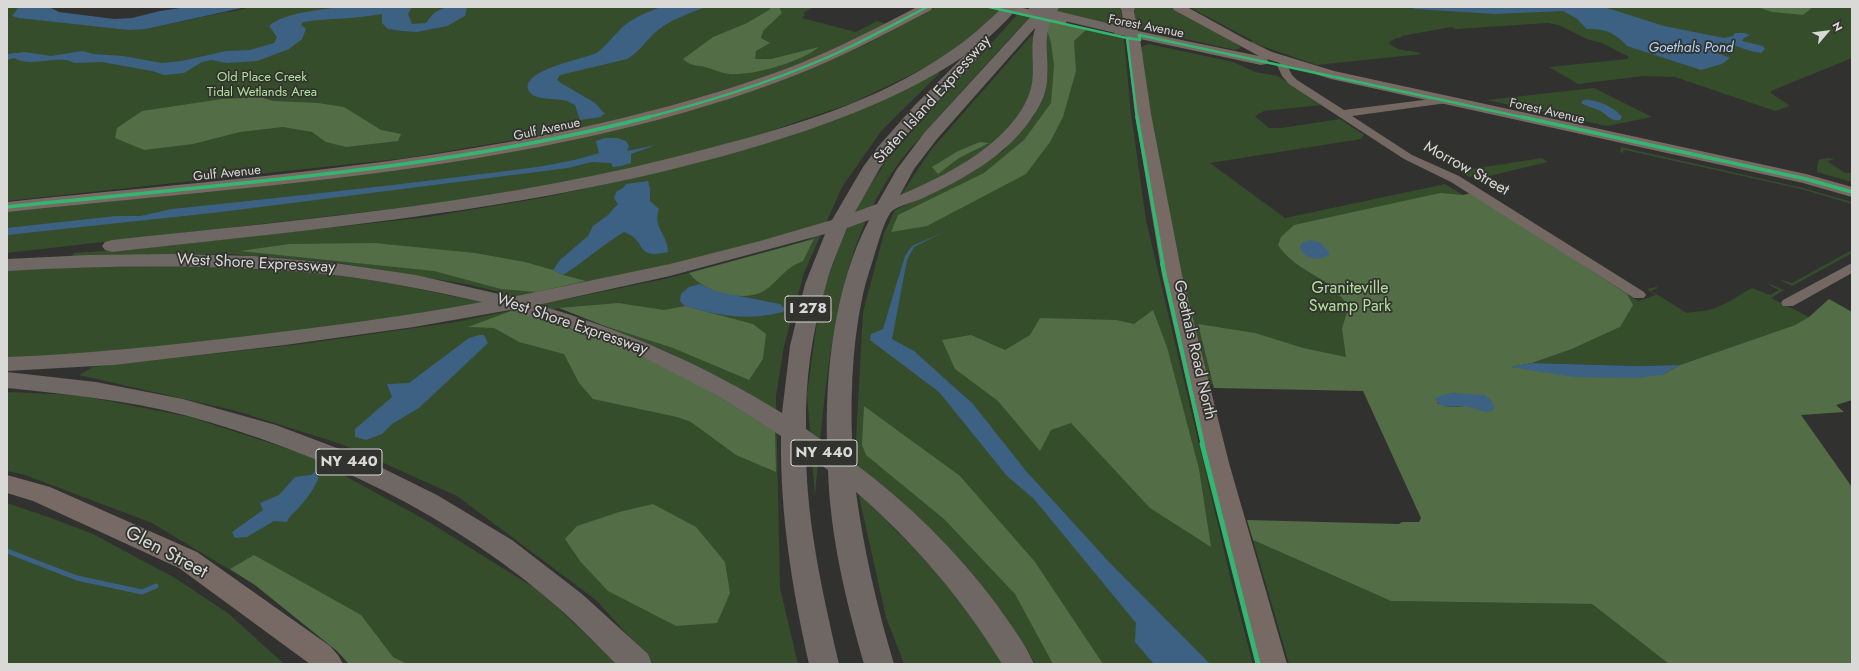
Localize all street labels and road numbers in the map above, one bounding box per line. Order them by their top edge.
street label: Forest Avenue [1107,12,1185,42]
street label: Staten Island Expressway [870,32,996,168]
street label: Forest Avenue [1508,96,1586,128]
street label: Gulf Avenue [512,115,582,145]
street label: Morrow Street [1420,138,1512,200]
street label: Gulf Avenue [192,163,262,185]
street label: West Shore Expressway [176,250,336,278]
street label: Goethals Road North [1169,278,1219,422]
street label: West Shore Expressway [494,290,650,360]
road number: I 278 [785,296,831,322]
road number: NY 440 [791,440,857,466]
road number: NY 440 [316,449,382,475]
street label: Glen Street [121,522,211,584]

